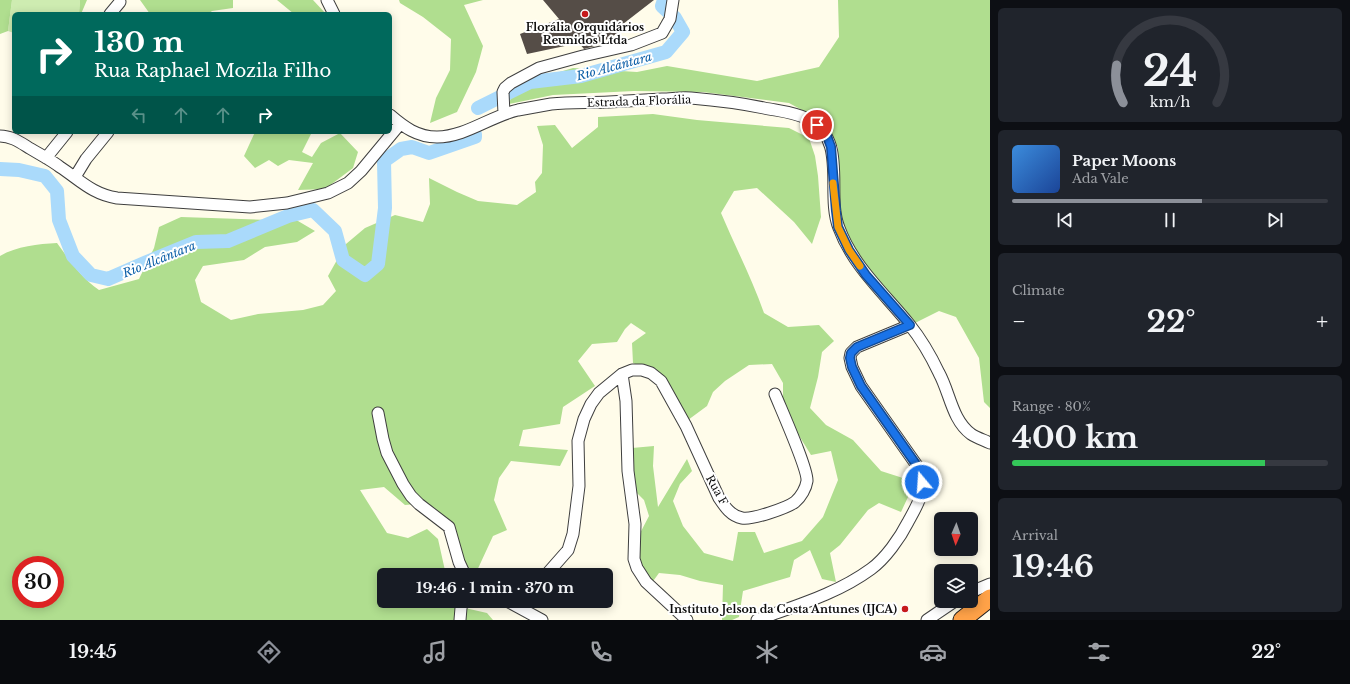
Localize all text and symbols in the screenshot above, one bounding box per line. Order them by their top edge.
marker: Florália Orquidários Reunidos Ltda [580,9,590,19]
place label: Florália Orquidários Reunidos Ltda [526,20,644,47]
text: 130 m [94,25,184,60]
icon: right [28,28,80,80]
text: 24 [1143,46,1197,97]
water label: Rio Alcântara [574,49,654,84]
text: Rua Raphael Mozila Filho [94,60,331,82]
street label: Estrada da Florália [587,92,692,110]
text: km/h [1150,93,1190,111]
icon: left [128,104,150,126]
icon: ahead [170,104,192,126]
icon: ahead [212,104,234,126]
icon: right [254,104,276,126]
pin [800,108,834,142]
icon: arrive [806,114,828,136]
text: Paper Moons [1072,151,1176,170]
text: Ada Vale [1072,170,1129,187]
icon: previous [1054,209,1076,231]
icon: pause [1159,209,1181,231]
icon: next [1264,209,1286,231]
water label: Rio Alcântara [119,237,198,281]
text: Climate [1012,282,1065,299]
text: 22° [1146,303,1195,340]
text: − [1012,308,1026,335]
text: + [1316,308,1328,335]
text: Range · 80% [1012,398,1091,415]
text: 400 km [1012,419,1138,456]
position arrow [901,461,943,503]
street label: Rua F [703,472,731,508]
north arrow [934,512,978,556]
map controls [934,512,978,608]
text: Arrival [1012,527,1058,544]
text: 19:46 [1012,548,1094,585]
speed limit sign: 30 [12,556,64,608]
button: layers [934,564,978,608]
text: 19:46 · 1 min · 370 m [416,578,574,597]
place label: Instituto Jelson da Costa Antunes (IJCA) [669,602,897,616]
marker: Instituto Jelson da Costa Antunes (IJCA) [900,604,910,614]
icon: directions [255,638,283,666]
icon: music [421,638,449,666]
icon: phone [587,638,615,666]
icon: climate [753,638,781,666]
icon: car [919,638,947,666]
icon: filters [1085,638,1113,666]
text: 19:45 [69,641,117,663]
text: 22° [1251,641,1281,663]

